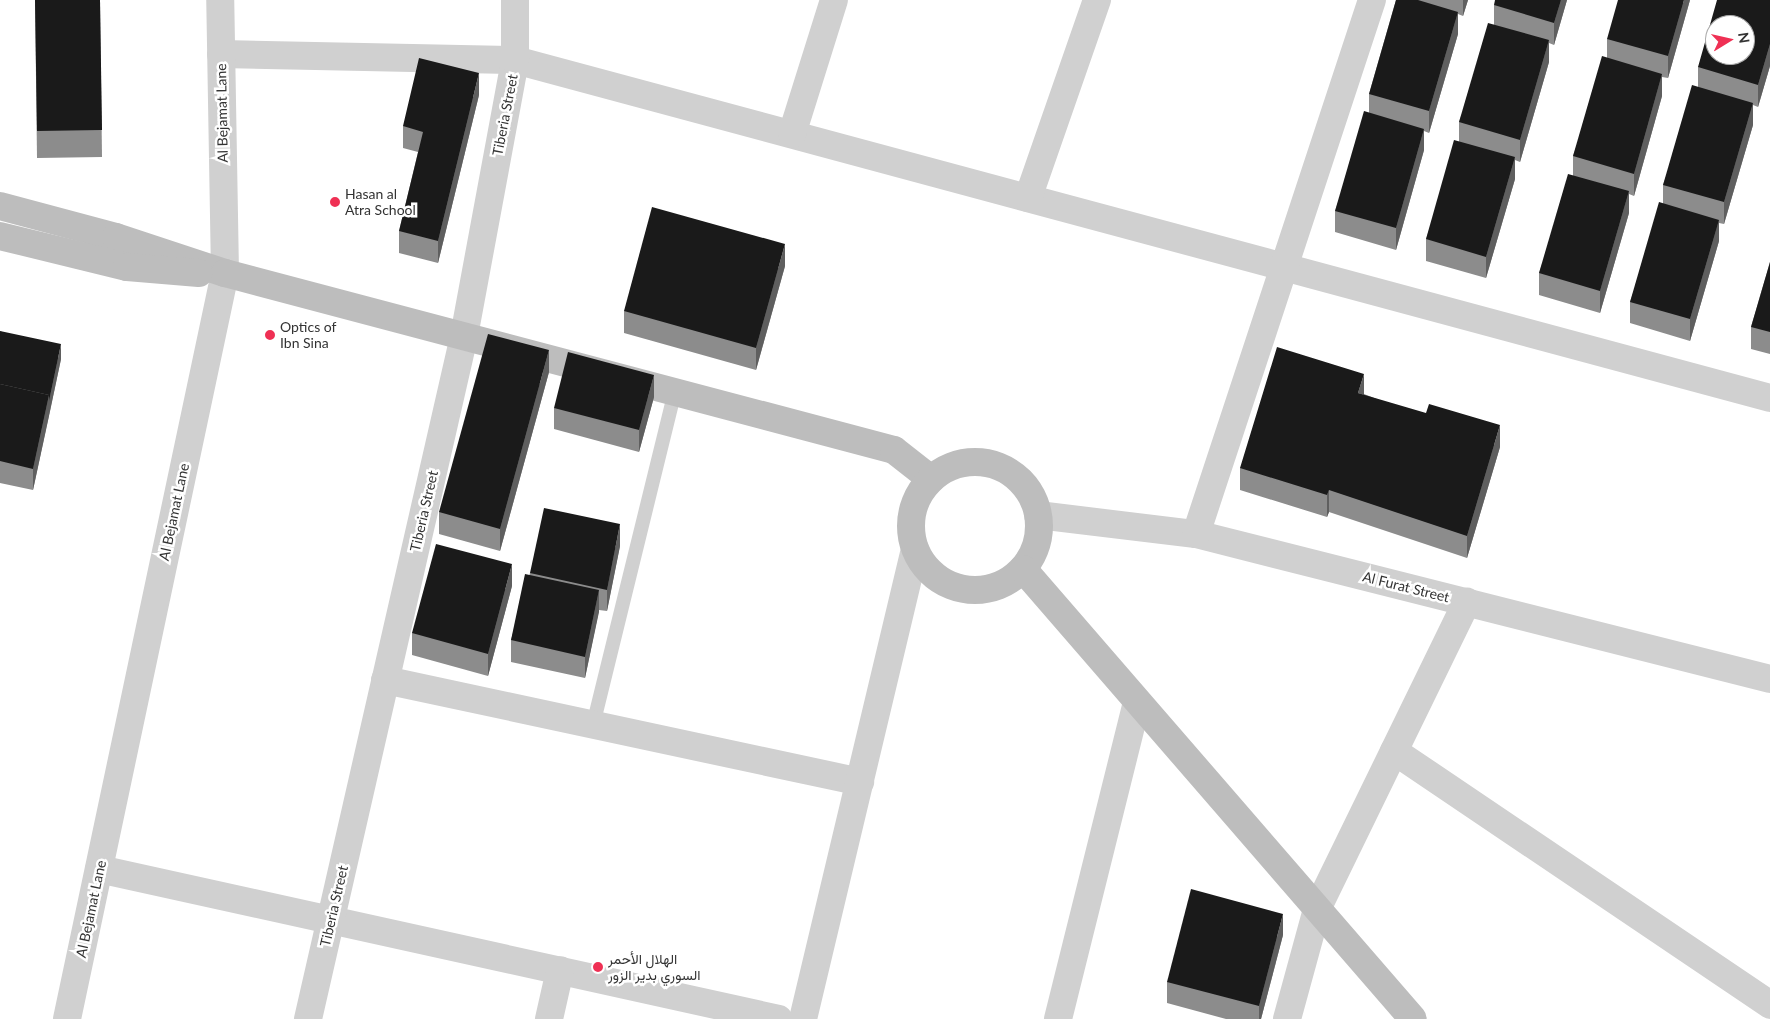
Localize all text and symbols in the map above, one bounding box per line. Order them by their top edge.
north arrow [1705,15,1755,65]
text: N [1735,31,1754,44]
street label: Al Bejamat Lane [213,63,231,163]
street label: Tiberia Street [489,73,521,157]
place label: Hasan al Atra School [345,186,416,218]
marker: Hasan al Atra School [329,196,341,208]
place label: Optics of Ibn Sina [280,319,336,352]
marker: Optics of Ibn Sina [264,329,276,341]
street label: Al Bejamat Lane [155,462,193,562]
street label: Tiberia Street [407,469,441,553]
street label: Al Furat Street [1361,568,1451,606]
street label: Al Bejamat Lane [72,859,110,959]
street label: Tiberia Street [317,864,351,948]
place label: الهلال الأحمر السوري بدير الزور [608,951,700,984]
marker: الهلال الأحمر السوري بدير الزور [592,961,604,973]

